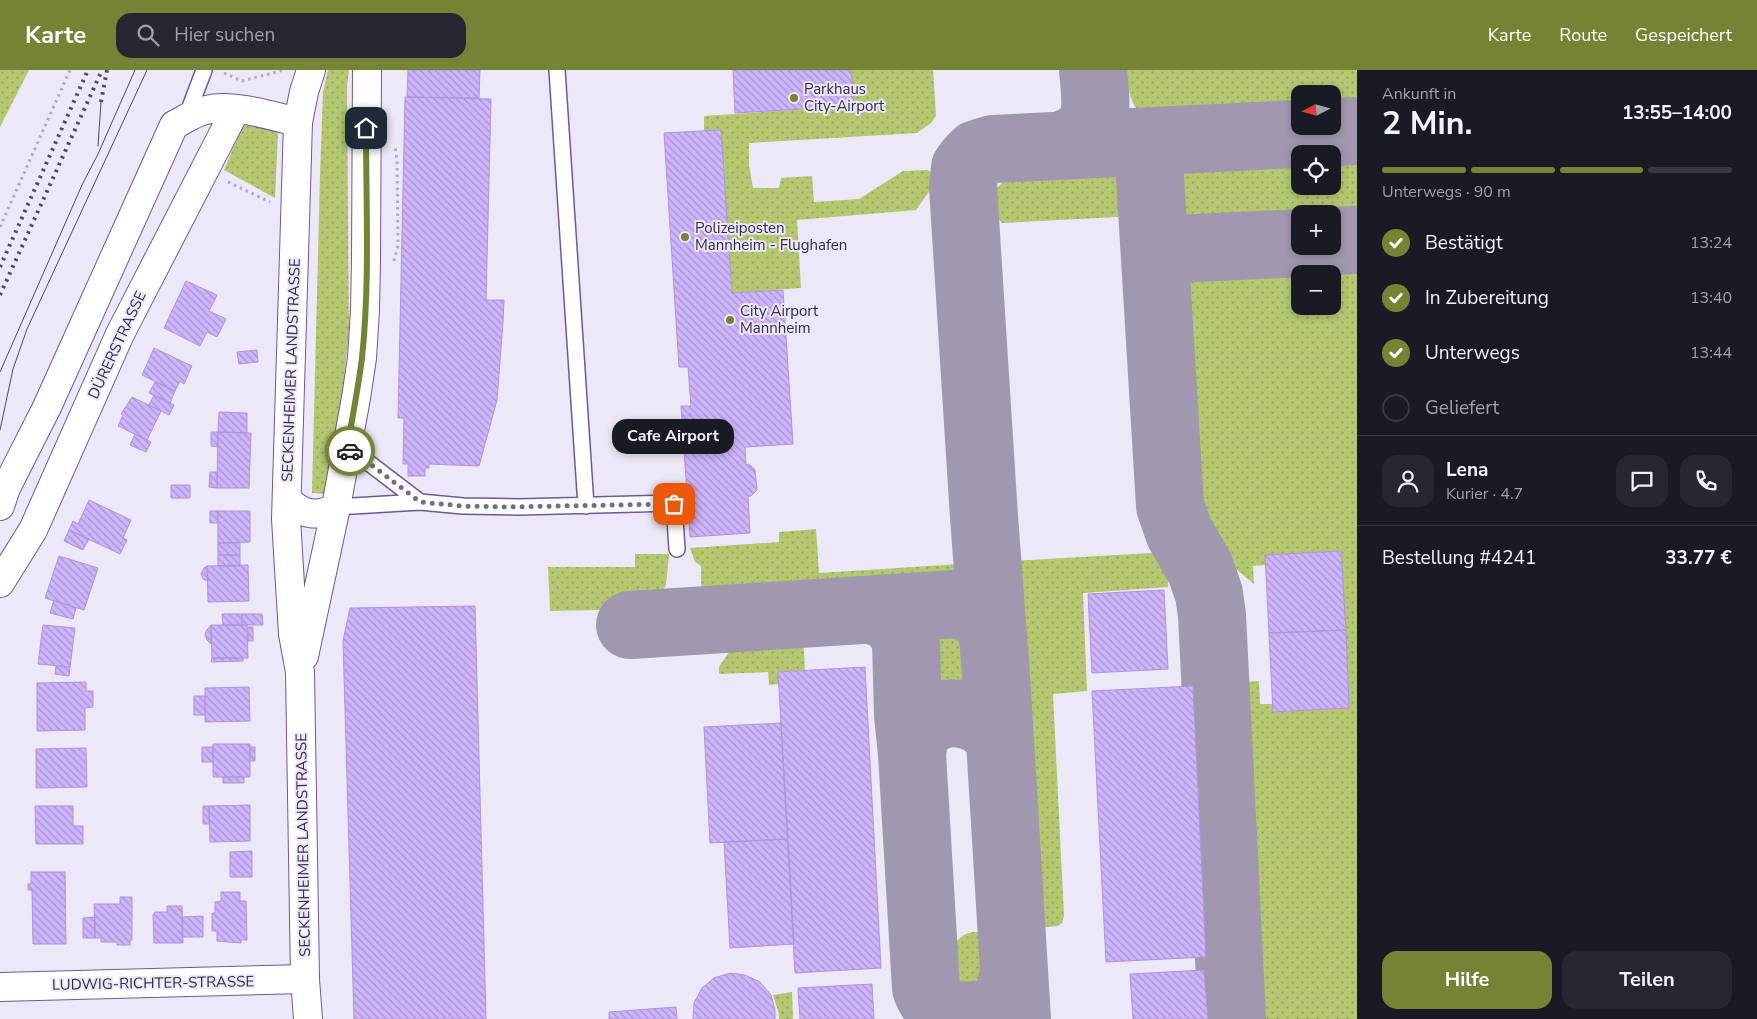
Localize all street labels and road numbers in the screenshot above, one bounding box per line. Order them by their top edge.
street label: SECKENHEIMER LANDSTRASSE [277,258,305,482]
street label: DÜRERSTRASSE [83,288,151,402]
street label: SECKENHEIMER LANDSTRASSE [291,733,315,957]
street label: LUDWIG-RICHTER-STRASSE [52,971,254,995]

